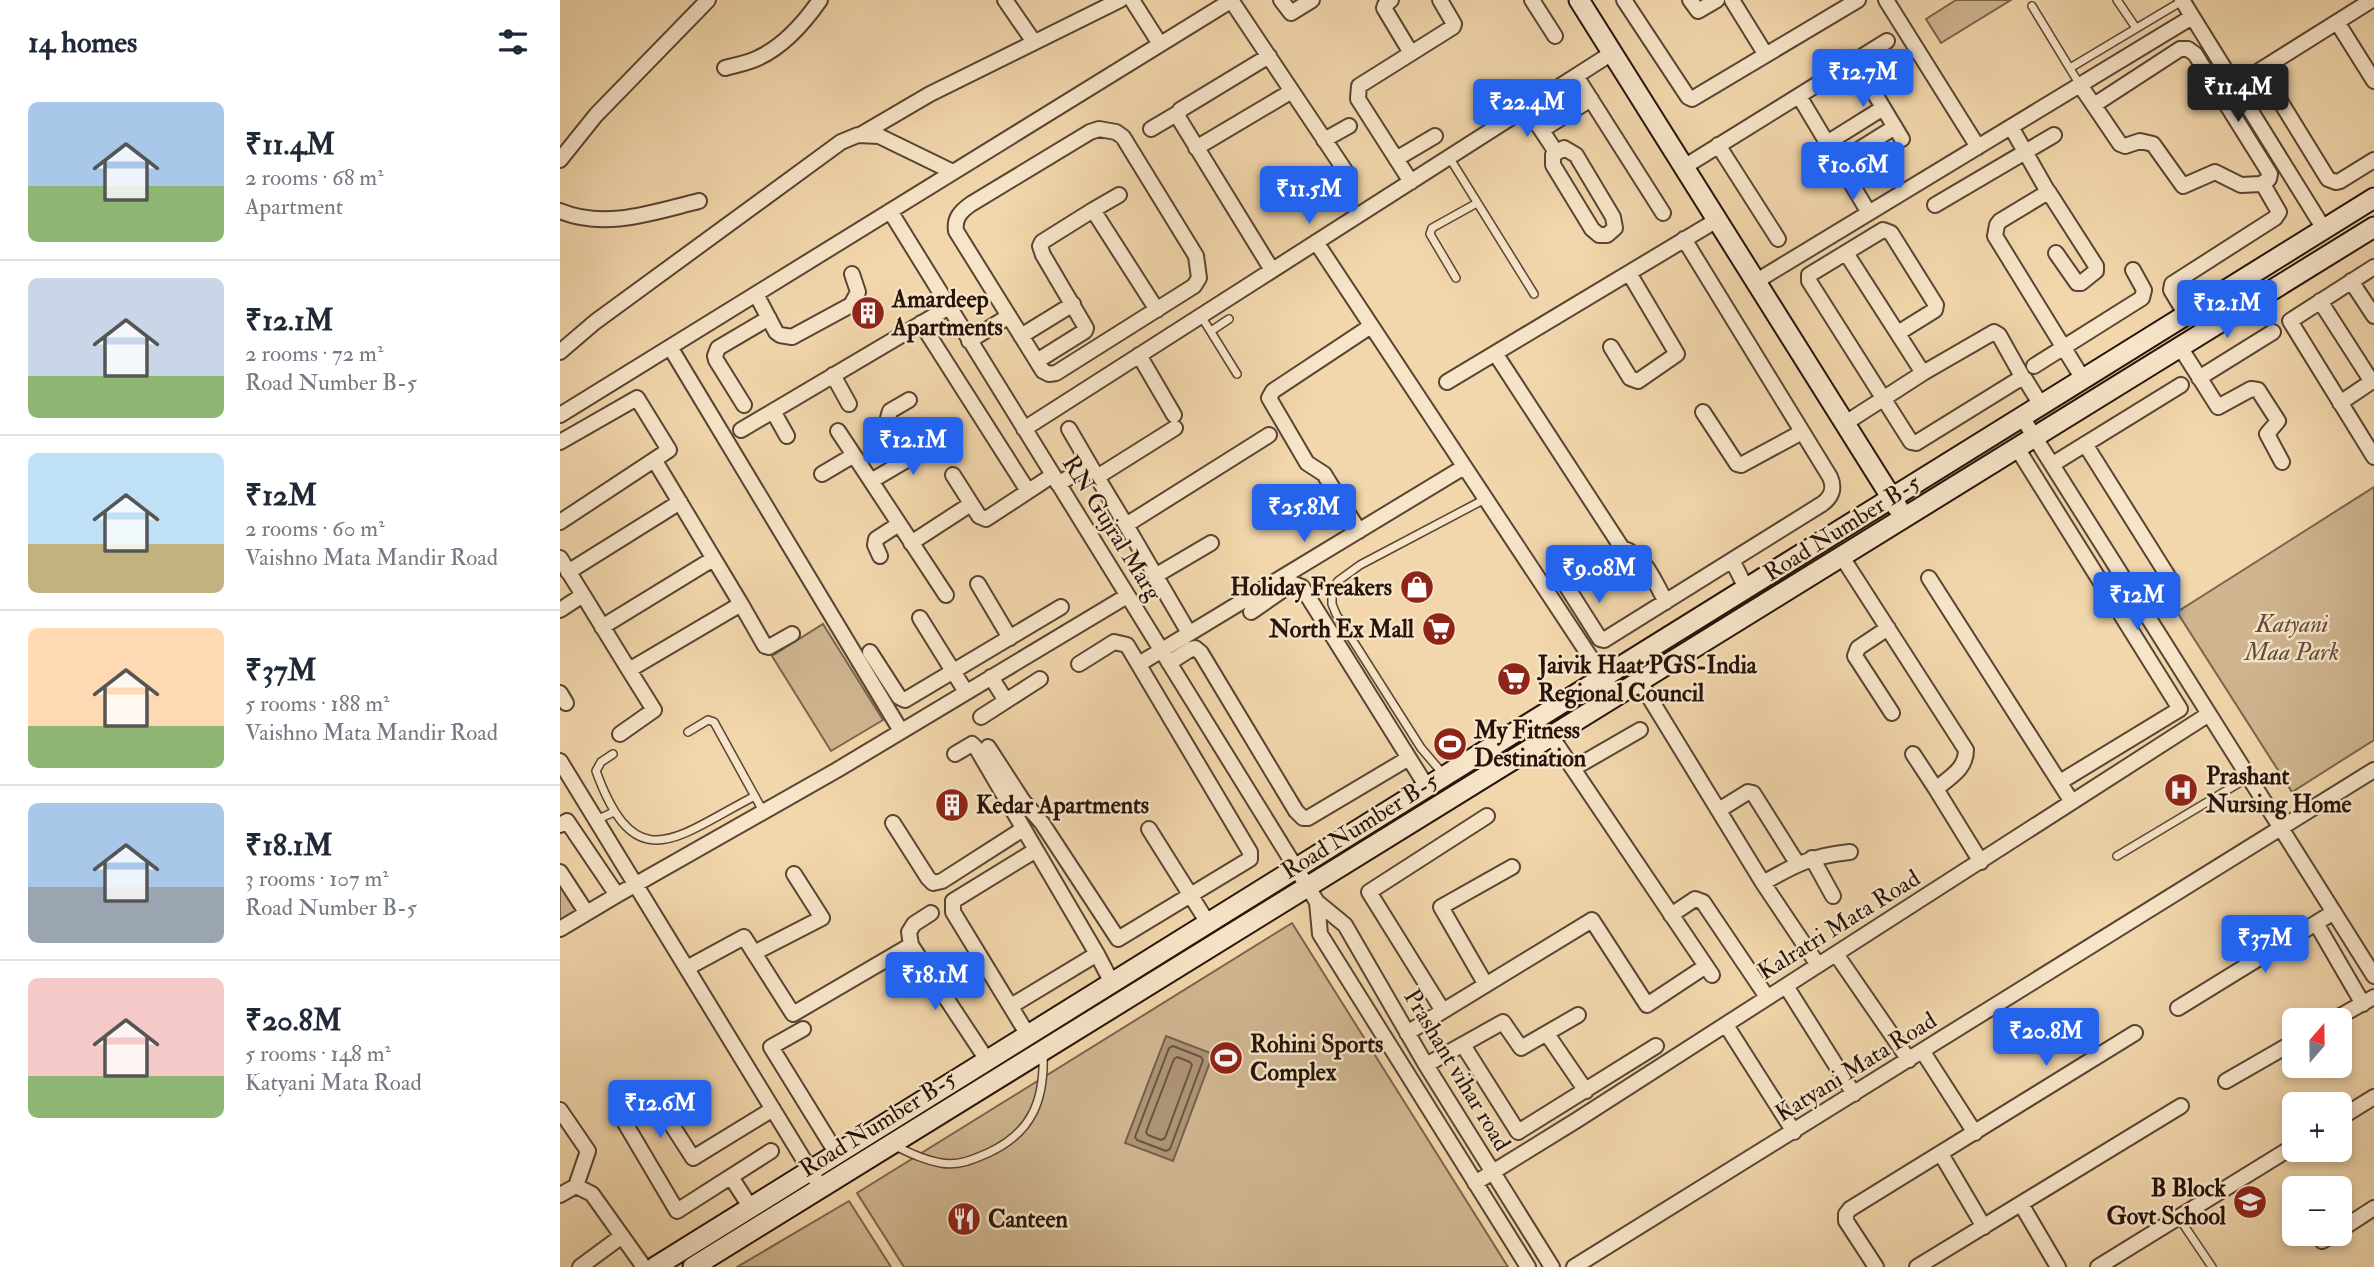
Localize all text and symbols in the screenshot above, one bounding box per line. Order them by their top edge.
icon: filters [494,23,532,61]
text: 14 homes [28,24,137,61]
pin: ₹12.7M [1806,50,1920,109]
text: ₹12.7M [1828,57,1898,86]
pin: ₹11.4M [2181,64,2295,124]
text: ₹11.4M [2203,72,2273,101]
pin: ₹22.4M [1470,80,1584,139]
text: ₹22.4M [1489,87,1565,116]
text: ₹11.4M [245,126,335,163]
icon: home [84,130,168,214]
pin: ₹10.6M [1796,142,1910,202]
text: ₹10.6M [1817,150,1889,179]
text: 2 rooms · 68 m² [245,163,384,192]
pin: ₹11.5M [1252,166,1366,226]
text: ₹11.5M [1276,174,1342,203]
text: Apartment [245,192,343,221]
pin: ₹12.1M [2170,280,2284,340]
place label: Amardeep Apartments [891,284,1003,343]
text: ₹12.1M [2193,288,2261,317]
building icon: Amardeep Apartments [849,294,887,332]
text: ₹12.1M [245,302,334,339]
icon: home [84,306,168,390]
text: 2 rooms · 72 m² [245,339,383,368]
text: Road Number B-5 [245,368,417,397]
pin: ₹12.1M [856,418,970,477]
text: ₹12.1M [879,425,947,454]
street label: RN Gujral Marg [1055,450,1170,607]
street label: Road Number B-5 [1758,467,1927,589]
text: ₹12M [245,477,317,514]
icon: home [84,481,168,565]
pin: ₹25.8M [1247,484,1361,544]
text: ₹25.8M [1268,492,1340,521]
text: 2 rooms · 60 m² [245,514,385,543]
text: Vaishno Mata Mandir Road [245,543,498,572]
pin: ₹9.08M [1542,546,1656,605]
text: ₹9.08M [1562,553,1636,582]
shop icon: Holiday Freakers [1398,568,1436,606]
place label: Holiday Freakers [1230,572,1392,603]
pin: ₹12M [2096,572,2178,632]
text: ₹12M [2109,580,2165,609]
park label: Katyani Maa Park [2243,609,2339,668]
supermarket icon: North Ex Mall [1420,610,1458,648]
place label: North Ex Mall [1268,614,1415,645]
place label: Jaivik Haat PGS-India Regional Council [1537,650,1758,709]
text: ₹37M [245,652,316,689]
icon: home [84,656,168,740]
supermarket icon: Jaivik Haat PGS-India Regional Council [1495,660,1533,698]
text: 5 rooms · 188 m² [245,689,389,718]
place label: My Fitness Destination [1473,715,1587,774]
text: Vaishno Mata Mandir Road [245,718,498,747]
sports icon: My Fitness Destination [1431,725,1469,763]
place label: Prashant Nursing Home [2205,761,2352,820]
street label: Road Number B-5 [1276,765,1445,887]
hospital icon: Prashant Nursing Home [2162,771,2200,809]
building icon: Kedar Apartments [933,786,971,824]
place label: Kedar Apartments [976,790,1149,821]
text: ₹18.1M [245,827,333,864]
icon: home [84,831,168,915]
street label: Kalratri Mata Road [1752,863,1926,987]
text: 3 rooms · 107 m² [245,864,389,893]
text: Road Number B-5 [245,893,417,922]
pin: ₹37M [2224,916,2306,975]
text: ₹37M [2238,923,2292,952]
pin: ₹18.1M [878,953,992,1012]
text: ₹18.1M [901,960,969,989]
street label: Prashant vihar road [1396,983,1518,1157]
text: ₹20.8M [245,1002,342,1039]
street label: Katyani Mata Road [1770,1005,1943,1129]
icon: home [84,1006,168,1090]
north arrow [2282,1008,2352,1078]
map controls [2282,1008,2352,1246]
pin: ₹20.8M [1989,1009,2103,1068]
text: ₹20.8M [2009,1016,2083,1045]
place label: Rohini Sports Complex [1250,1029,1383,1088]
text: 5 rooms · 148 m² [245,1039,391,1068]
sports icon: Rohini Sports Complex [1207,1039,1245,1077]
street label: Road Number B-5 [794,1063,963,1185]
text: Katyani Mata Road [245,1068,422,1097]
pin: ₹12.6M [603,1080,717,1140]
text: ₹12.6M [624,1088,696,1117]
button: + [2282,1092,2352,1162]
place label: B Block Govt School [2107,1173,2227,1232]
button: − [2282,1176,2352,1246]
school or university icon: B Block Govt School [2231,1183,2269,1221]
restaurant icon: Canteen [945,1200,983,1238]
place label: Canteen [988,1204,1068,1235]

